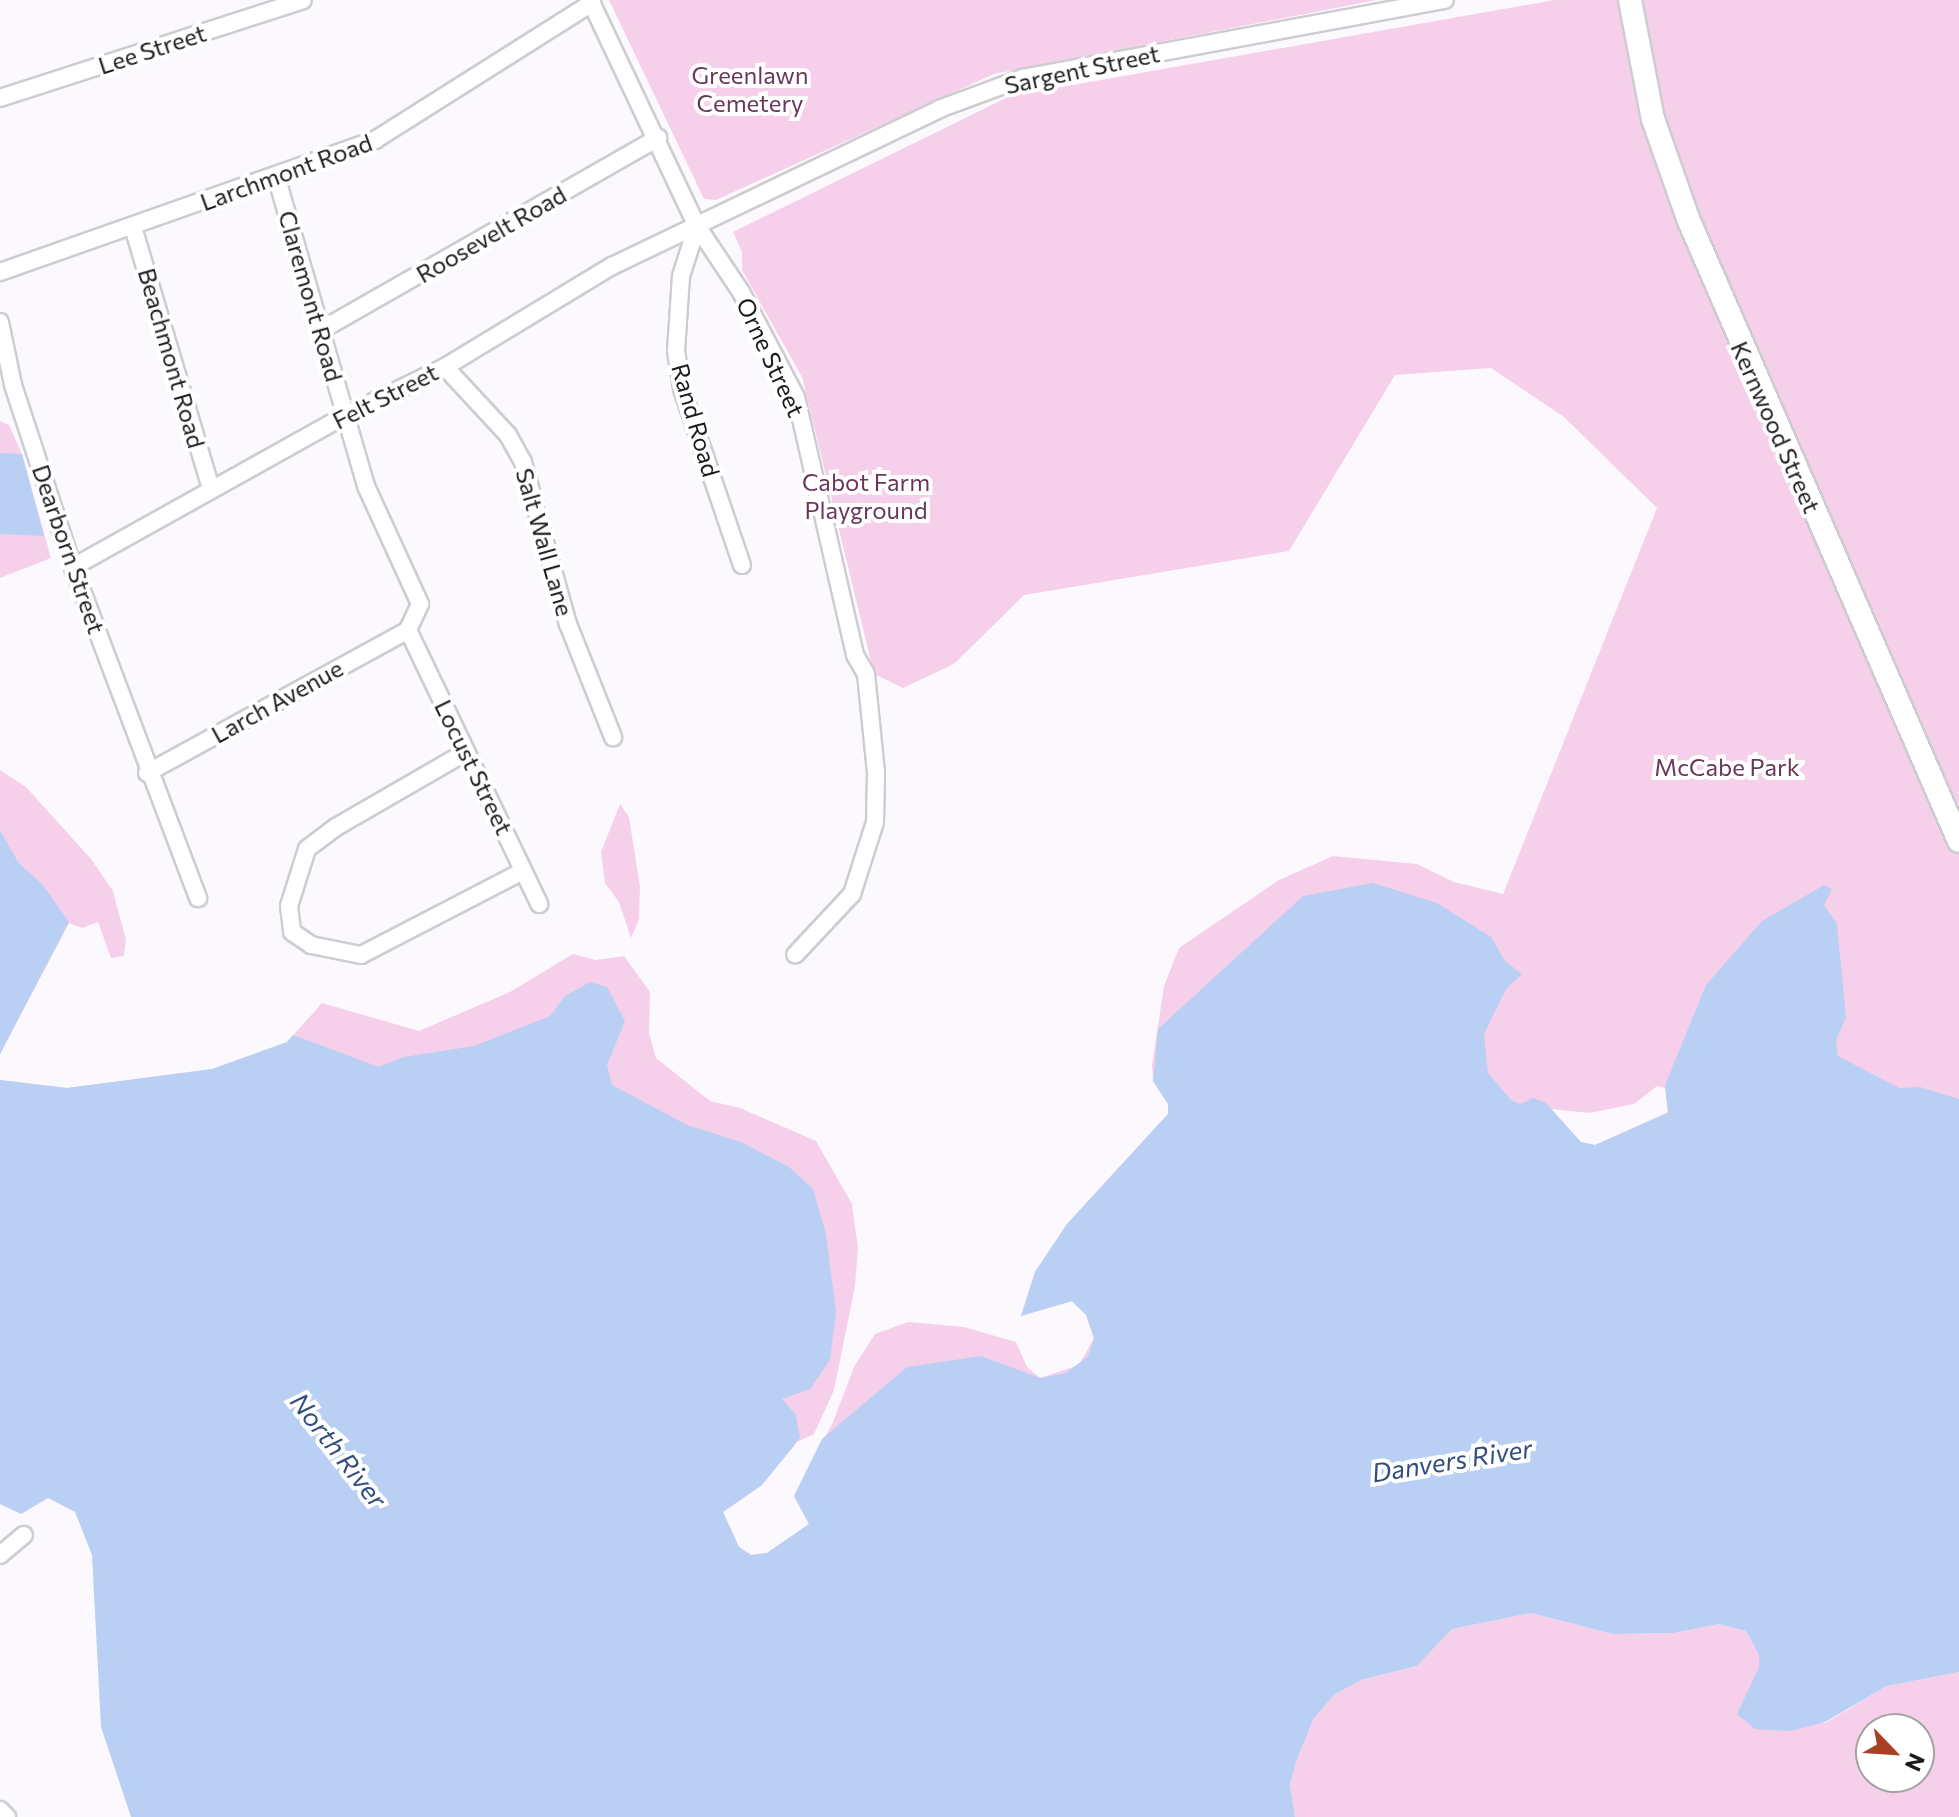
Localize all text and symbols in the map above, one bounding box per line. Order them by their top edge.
street label: Lee Street [95,18,209,80]
street label: Sargent Street [1002,39,1162,99]
park label: Greenlawn Cemetery [691,61,809,117]
street label: Larchmont Road [196,128,376,216]
street label: Roosevelt Road [411,179,571,289]
street label: Claremont Road [273,207,349,385]
street label: Beachmont Road [133,265,211,451]
street label: Orne Street [731,293,811,421]
street label: Kernwood Street [1725,337,1827,517]
street label: Felt Street [328,357,442,435]
street label: Rand Road [666,360,726,480]
street label: Dearborn Street [27,461,111,637]
street label: Salt Wall Lane [510,465,580,619]
park label: Cabot Farm Playground [802,468,930,524]
street label: Larch Avenue [206,653,348,749]
street label: Locust Street [429,695,519,839]
park label: McCabe Park [1654,753,1800,781]
water label: North River [284,1386,394,1514]
water label: Danvers River [1370,1432,1534,1488]
north arrow [1855,1713,1935,1793]
text: N [1900,1749,1931,1776]

